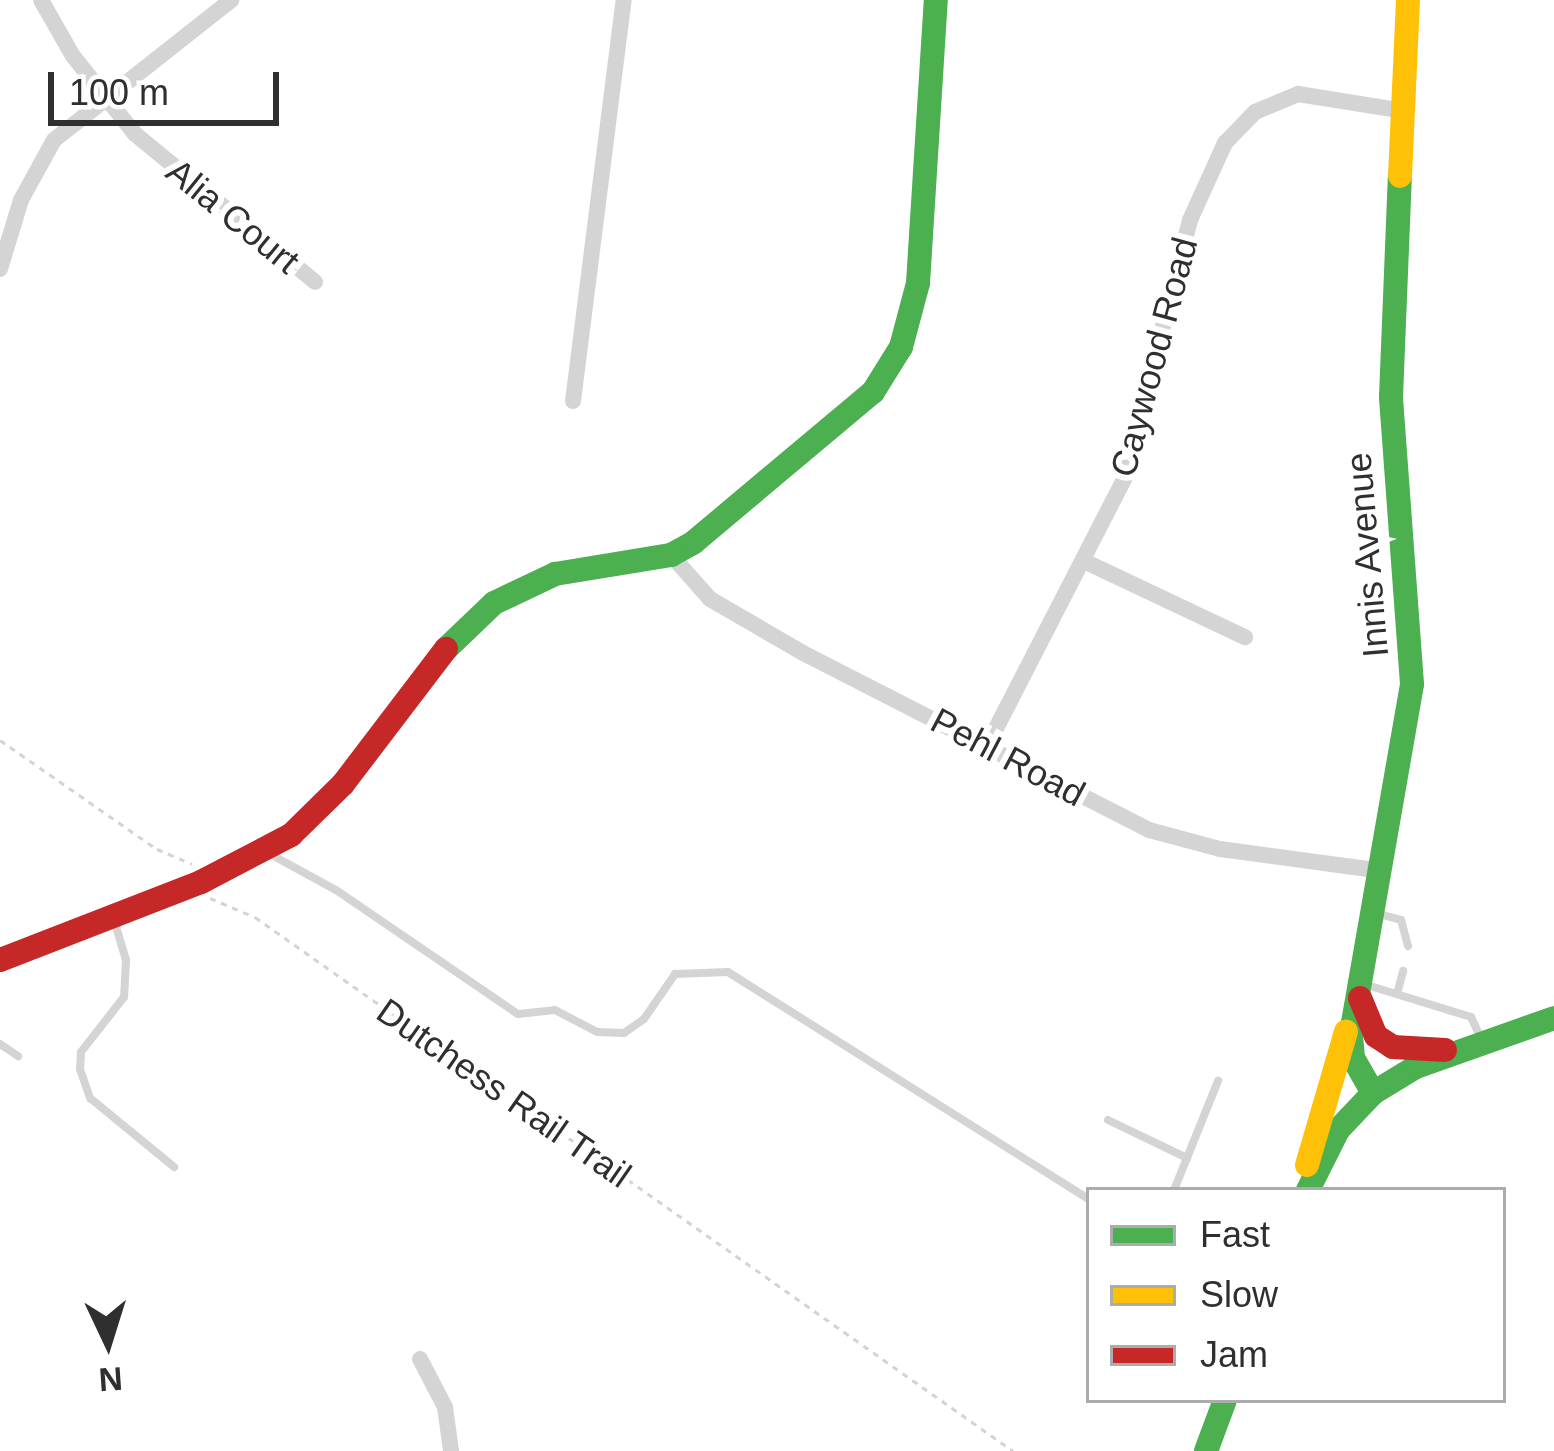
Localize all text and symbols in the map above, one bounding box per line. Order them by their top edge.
scale bar [54,48,285,122]
text: 100 m [69,72,169,113]
street label: Alia Court [158,149,308,283]
street label: Caywood Road [1101,233,1207,481]
street label: Innis Avenue [1336,450,1398,660]
street label: Pehl Road [924,698,1092,816]
street label: Dutchess Rail Trail [368,989,640,1197]
legend [1086,1187,1506,1403]
text: Fast [1200,1214,1270,1255]
text: Slow [1200,1274,1278,1315]
north arrow [48,1283,168,1403]
text: Jam [1200,1334,1268,1375]
text: N [97,1360,124,1399]

